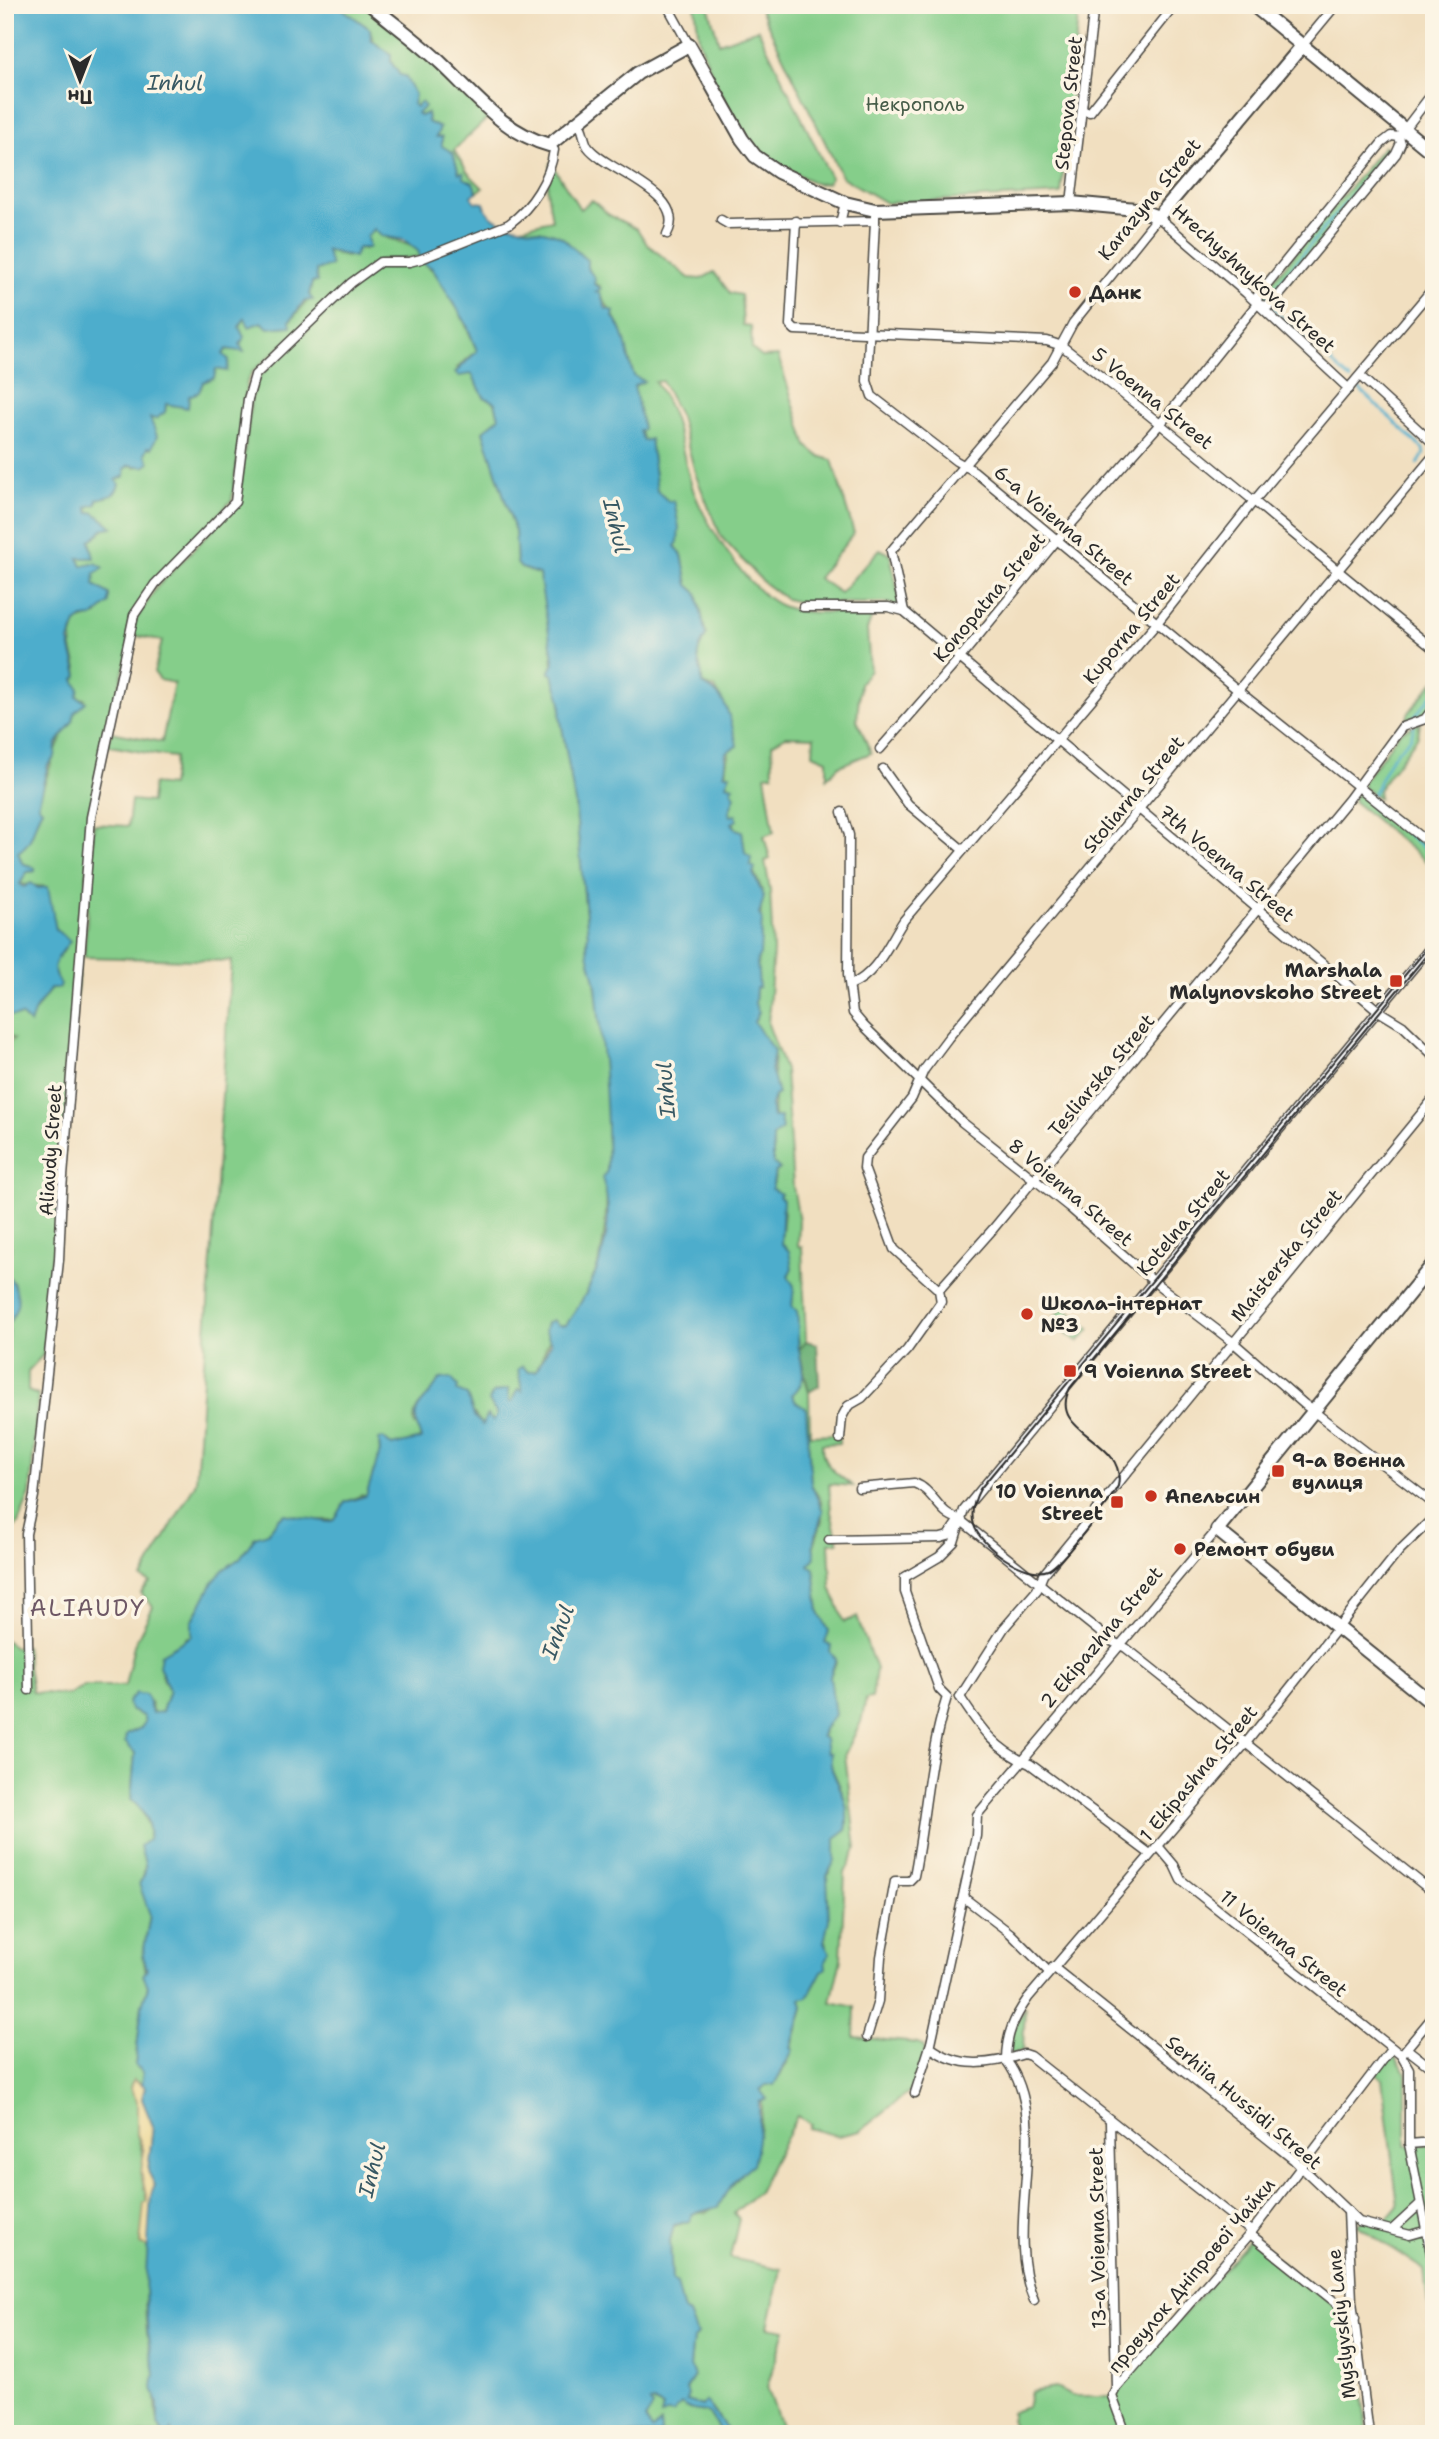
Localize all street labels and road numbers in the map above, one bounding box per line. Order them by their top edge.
street label: Stepova Street [1049,35,1088,171]
street label: Karazyna Street [1092,133,1206,266]
street label: Hrechyshnykova Street [1167,198,1341,359]
street label: 5 Voenna Street [1087,342,1218,455]
street label: 6-a Voienna Street [989,460,1139,591]
street label: Konopatna Street [928,527,1051,667]
street label: Kuporna Street [1077,567,1185,689]
street label: Stoliarna Street [1077,730,1190,858]
street label: 7th Voenna Street [1153,799,1300,928]
street label: Tesliarska Street [1043,1009,1160,1142]
street label: Aliaudy Street [33,1083,68,1217]
street label: 8 Voienna Street [1003,1133,1138,1252]
street label: Kotelna Street [1131,1164,1236,1281]
street label: Maisterska Street [1225,1184,1348,1327]
street label: 2 Ekipazhna Street [1035,1561,1168,1713]
street label: 1 Ekipashna Street [1134,1700,1263,1847]
street label: 11 Voienna Street [1215,1884,1353,2003]
street label: Serhiia Hussidi Street [1160,2030,1327,2175]
street label: 13-a Voienna Street [1083,2147,1112,2329]
street label: провулок Дніпрової Чайки [1102,2172,1281,2378]
street label: Myslyvskiy Lane [1321,2248,1362,2400]

